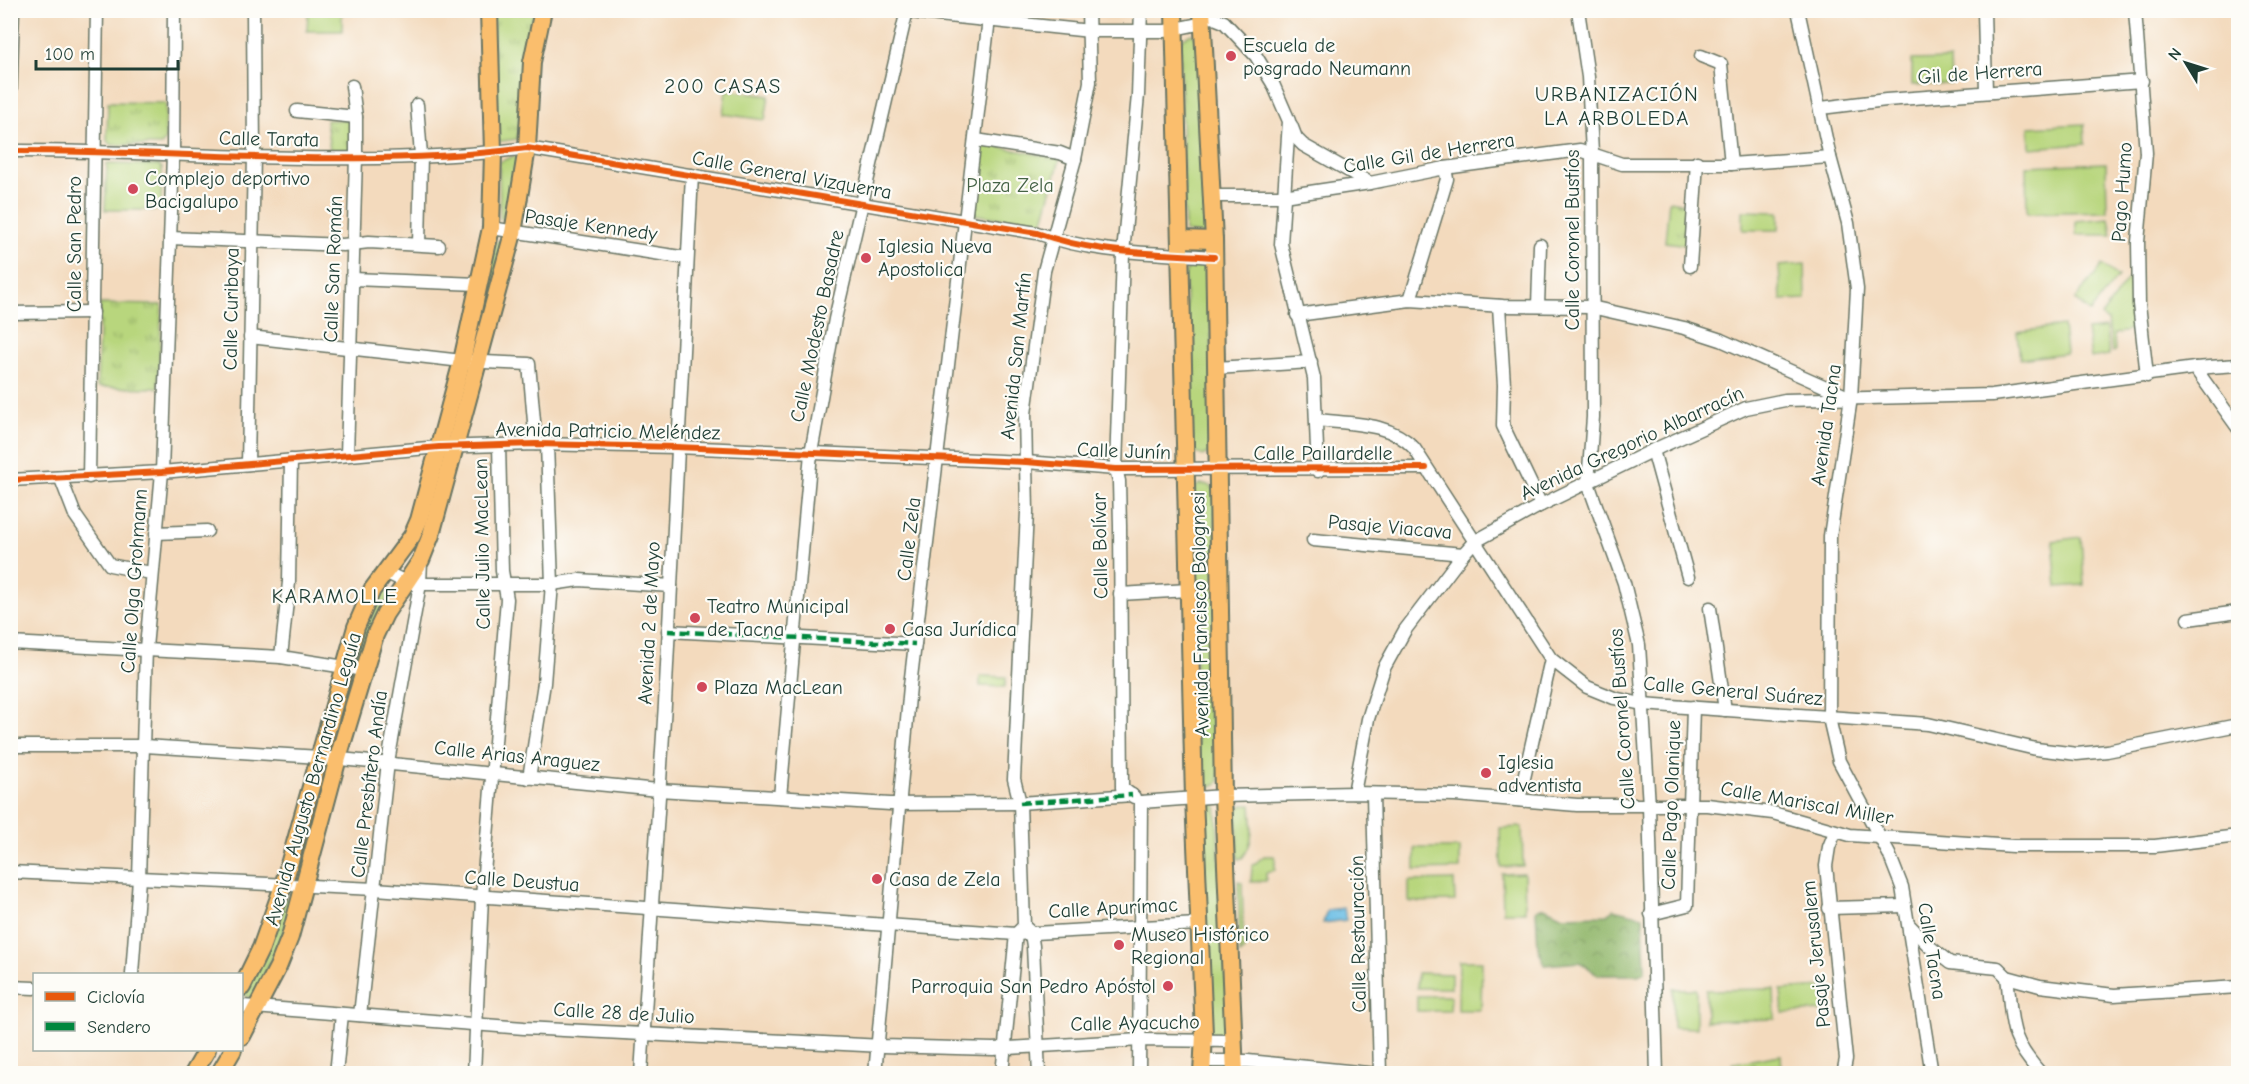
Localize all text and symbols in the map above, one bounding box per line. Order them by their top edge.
scale bar [36,33,178,71]
north arrow [2156,33,2216,93]
place label: Escuela de posgrado Neumann [1243,34,1411,80]
text: 100 m [45,44,95,65]
text: N [2165,45,2185,64]
marker: Escuela de posgrado Neumann [1224,49,1238,63]
street label: Gil de Herrera [1917,57,2043,89]
district label: 200 CASAS [664,74,782,98]
district label: URBANIZACIÓN LA ARBOLEDA [1535,82,1699,130]
street label: Calle Tarata [219,127,319,151]
street label: Calle Gil de Herrera [1342,128,1516,178]
street label: Pago Humo [2107,141,2137,243]
street label: Calle General Vizquerra [690,146,894,204]
street label: Calle Coronel Bustíos [1561,149,1584,331]
place label: Complejo deportivo Bacigalupo [145,167,310,213]
park label: Plaza Zela [966,174,1054,197]
street label: Calle San Pedro [63,176,86,312]
marker: Complejo deportivo Bacigalupo [126,182,140,196]
street label: Calle San Román [319,195,347,343]
street label: Pasaje Kennedy [523,204,659,246]
street label: Calle Modesto Basadre [785,228,849,424]
place label: Iglesia Nueva Apostolica [878,235,992,281]
street label: Calle Curibaya [218,247,244,371]
marker: Iglesia Nueva Apostolica [859,251,873,265]
street label: Avenida San Martín [996,271,1036,441]
street label: Avenida Tacna [1806,363,1846,487]
street label: Avenida Gregorio Albarracín [1517,381,1747,505]
street label: Avenida Patricio Meléndez [495,418,721,444]
street label: Calle Junín [1077,438,1171,464]
street label: Calle Paillardelle [1253,442,1393,465]
street label: Calle Julio MacLean [469,458,495,630]
street label: Calle Olga Grohmann [116,488,152,674]
street label: Avenida Francisco Bolognesi [1186,491,1214,737]
street label: Calle Bolívar [1088,493,1112,599]
street label: Calle Zela [892,496,926,582]
street label: Pasaje Viacava [1327,510,1453,544]
street label: Avenida 2 de Mayo [633,541,665,705]
district label: KARAMOLLE [272,584,398,608]
place label: Teatro Municipal de Tacna [707,595,849,641]
marker: Teatro Municipal de Tacna [688,611,702,625]
place label: Casa Jurídica [902,618,1017,641]
marker: Casa Jurídica [883,622,897,636]
street label: Calle Coronel Bustíos [1604,628,1640,810]
street label: Avenida Augusto Bernardino Leguía [260,630,366,928]
street label: Calle General Suárez [1642,672,1824,710]
place label: Plaza MacLean [714,676,843,699]
marker: Plaza MacLean [695,680,709,694]
street label: Calle Presbítero Andía [346,689,392,879]
street label: Calle Pago Olanique [1657,719,1685,891]
street label: Calle Arias Araguez [433,736,601,776]
place label: Iglesia adventista [1498,751,1582,797]
marker: Iglesia adventista [1479,766,1493,780]
street label: Calle Mariscal Miller [1719,776,1895,830]
street label: Calle Restauración [1345,855,1371,1013]
street label: Calle Deustua [464,866,580,896]
place label: Casa de Zela [889,868,1001,891]
marker: Casa de Zela [870,872,884,886]
street label: Pasaje Jerusalem [1797,879,1835,1029]
street label: Calle Apurímac [1048,893,1179,923]
street label: Calle Tacna [1913,901,1951,1001]
place label: Museo Histórico Regional [1131,923,1269,969]
marker: Museo Histórico Regional [1112,938,1126,952]
legend [33,973,243,1051]
place label: Parroquia San Pedro Apóstol [911,975,1156,998]
marker: Parroquia San Pedro Apóstol [1161,979,1175,993]
text: Ciclovía [87,987,145,1008]
street label: Calle 28 de Julio [553,998,695,1028]
street label: Calle Ayacucho [1070,1010,1200,1036]
text: Sendero [87,1017,151,1038]

